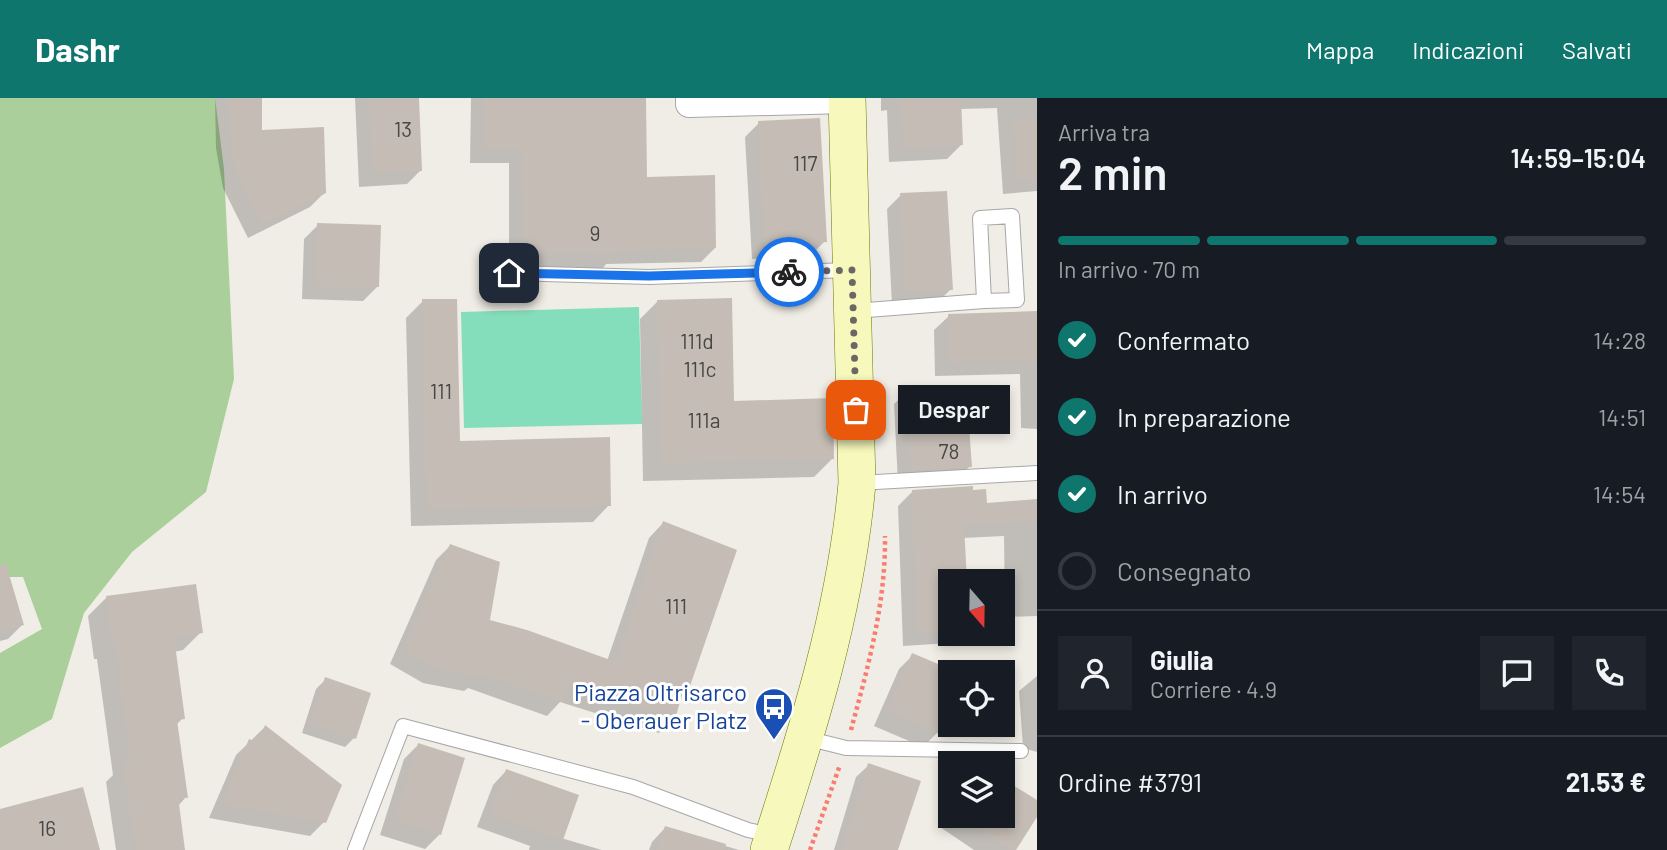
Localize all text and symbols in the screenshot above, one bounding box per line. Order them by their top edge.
text: Dashr [35,29,120,69]
text: Mappa [1306,35,1374,64]
text: Indicazioni [1412,35,1524,64]
text: Salvati [1562,35,1632,64]
house number: 13 [394,116,412,141]
text: Arriva tra [1058,118,1150,146]
text: 14:59–15:04 [1511,142,1646,173]
text: 2 min [1058,144,1167,199]
house number: 117 [793,150,817,175]
house number: 9 [590,220,600,245]
courier [754,237,824,307]
pin [479,243,539,303]
icon: bike [770,253,808,291]
icon: home [490,254,528,292]
text: In arrivo · 70 m [1058,255,1200,283]
icon: check [1058,321,1096,359]
text: Confermato [1117,324,1250,355]
text: 14:28 [1593,326,1646,354]
house number: 111d [680,328,714,353]
house number: 111c [683,356,717,381]
house number: 111 [430,378,452,403]
pin [826,380,886,440]
callout: Despar [898,386,1010,434]
icon: bag [837,391,875,429]
text: Despar [918,395,990,423]
icon: check [1058,398,1096,436]
text: In preparazione [1117,401,1291,432]
text: 14:51 [1598,403,1646,431]
house number: 111a [688,407,720,432]
house number: 78 [939,438,959,463]
icon: check [1058,475,1096,513]
text: In arrivo [1117,478,1208,509]
text: 14:54 [1593,480,1646,508]
text: Consegnato [1117,555,1252,586]
north arrow [938,569,1015,646]
map controls [938,569,1015,828]
house number: 111 [665,593,687,618]
button: person [1058,636,1132,710]
button: chat [1480,636,1554,710]
button: phone [1572,636,1646,710]
text: Giulia [1150,644,1213,675]
button: locate [938,660,1015,737]
text: Corriere · 4.9 [1150,675,1277,703]
place label: Piazza Oltrisarco - Oberauer Platz [574,677,747,734]
bus stop icon: Piazza Oltrisarco - Oberauer Platz [753,686,795,741]
button: layers [938,751,1015,828]
text: Ordine #3791 [1058,766,1202,797]
text: 21.53 € [1566,766,1646,797]
house number: 16 [38,815,56,840]

